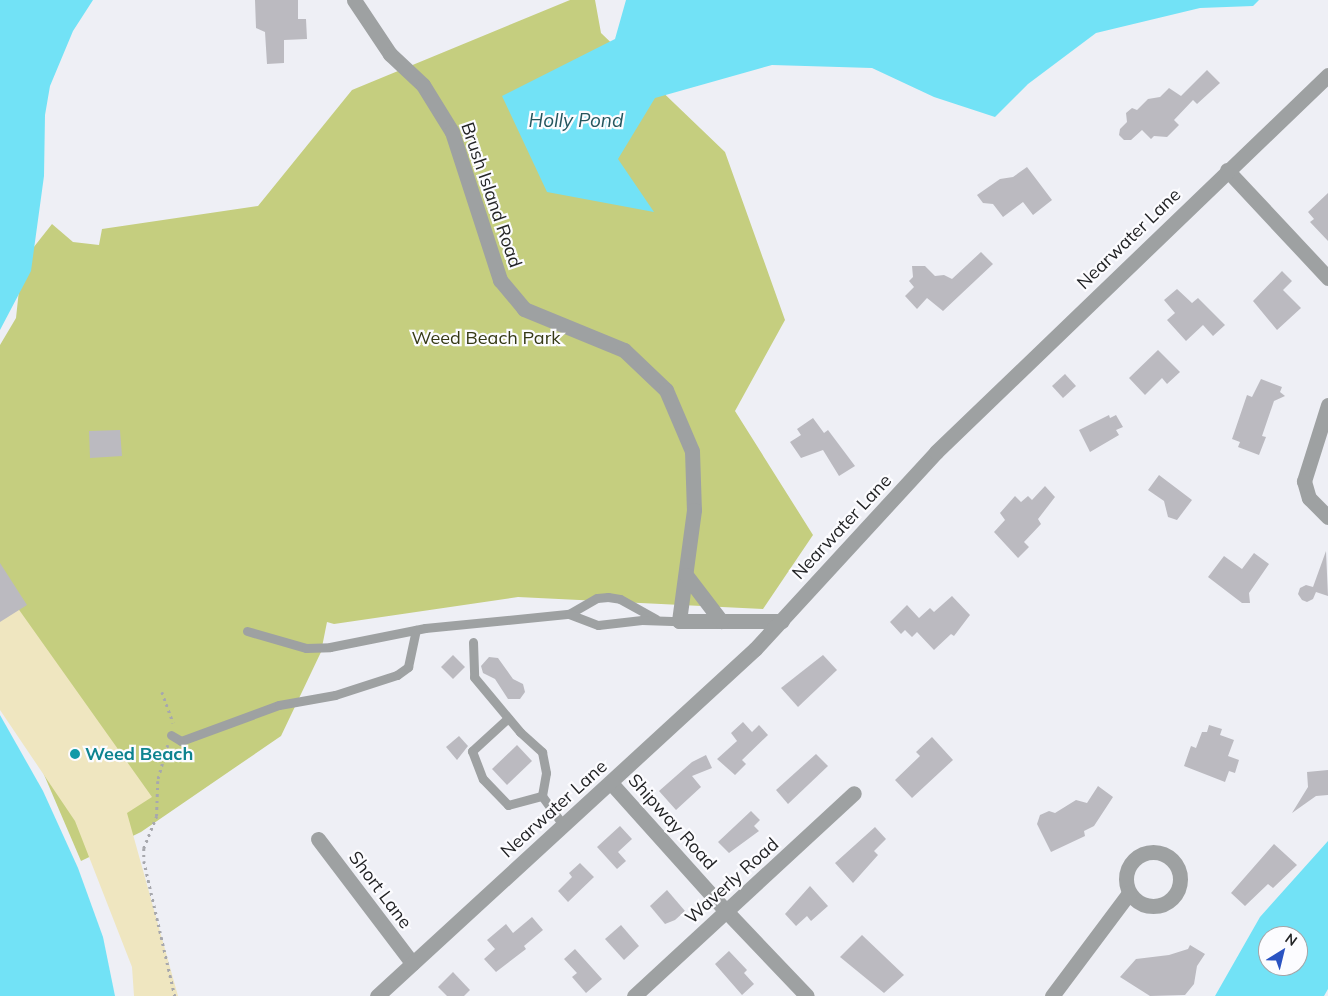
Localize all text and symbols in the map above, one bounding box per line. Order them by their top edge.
water label: Holly Pond [529,110,623,132]
street label: Brush Island Road [456,120,526,270]
street label: Nearwater Lane [1073,184,1185,294]
park label: Weed Beach Park [412,327,560,349]
street label: Nearwater Lane [788,470,896,584]
place label: Weed Beach [85,743,193,765]
marker: Weed Beach [69,748,81,760]
street label: Nearwater Lane [496,756,612,862]
street label: Shipway Road [623,770,721,874]
street label: Waverly Road [681,833,783,929]
street label: Short Lane [344,847,416,933]
north arrow [1258,926,1308,976]
text: N [1282,929,1301,950]

